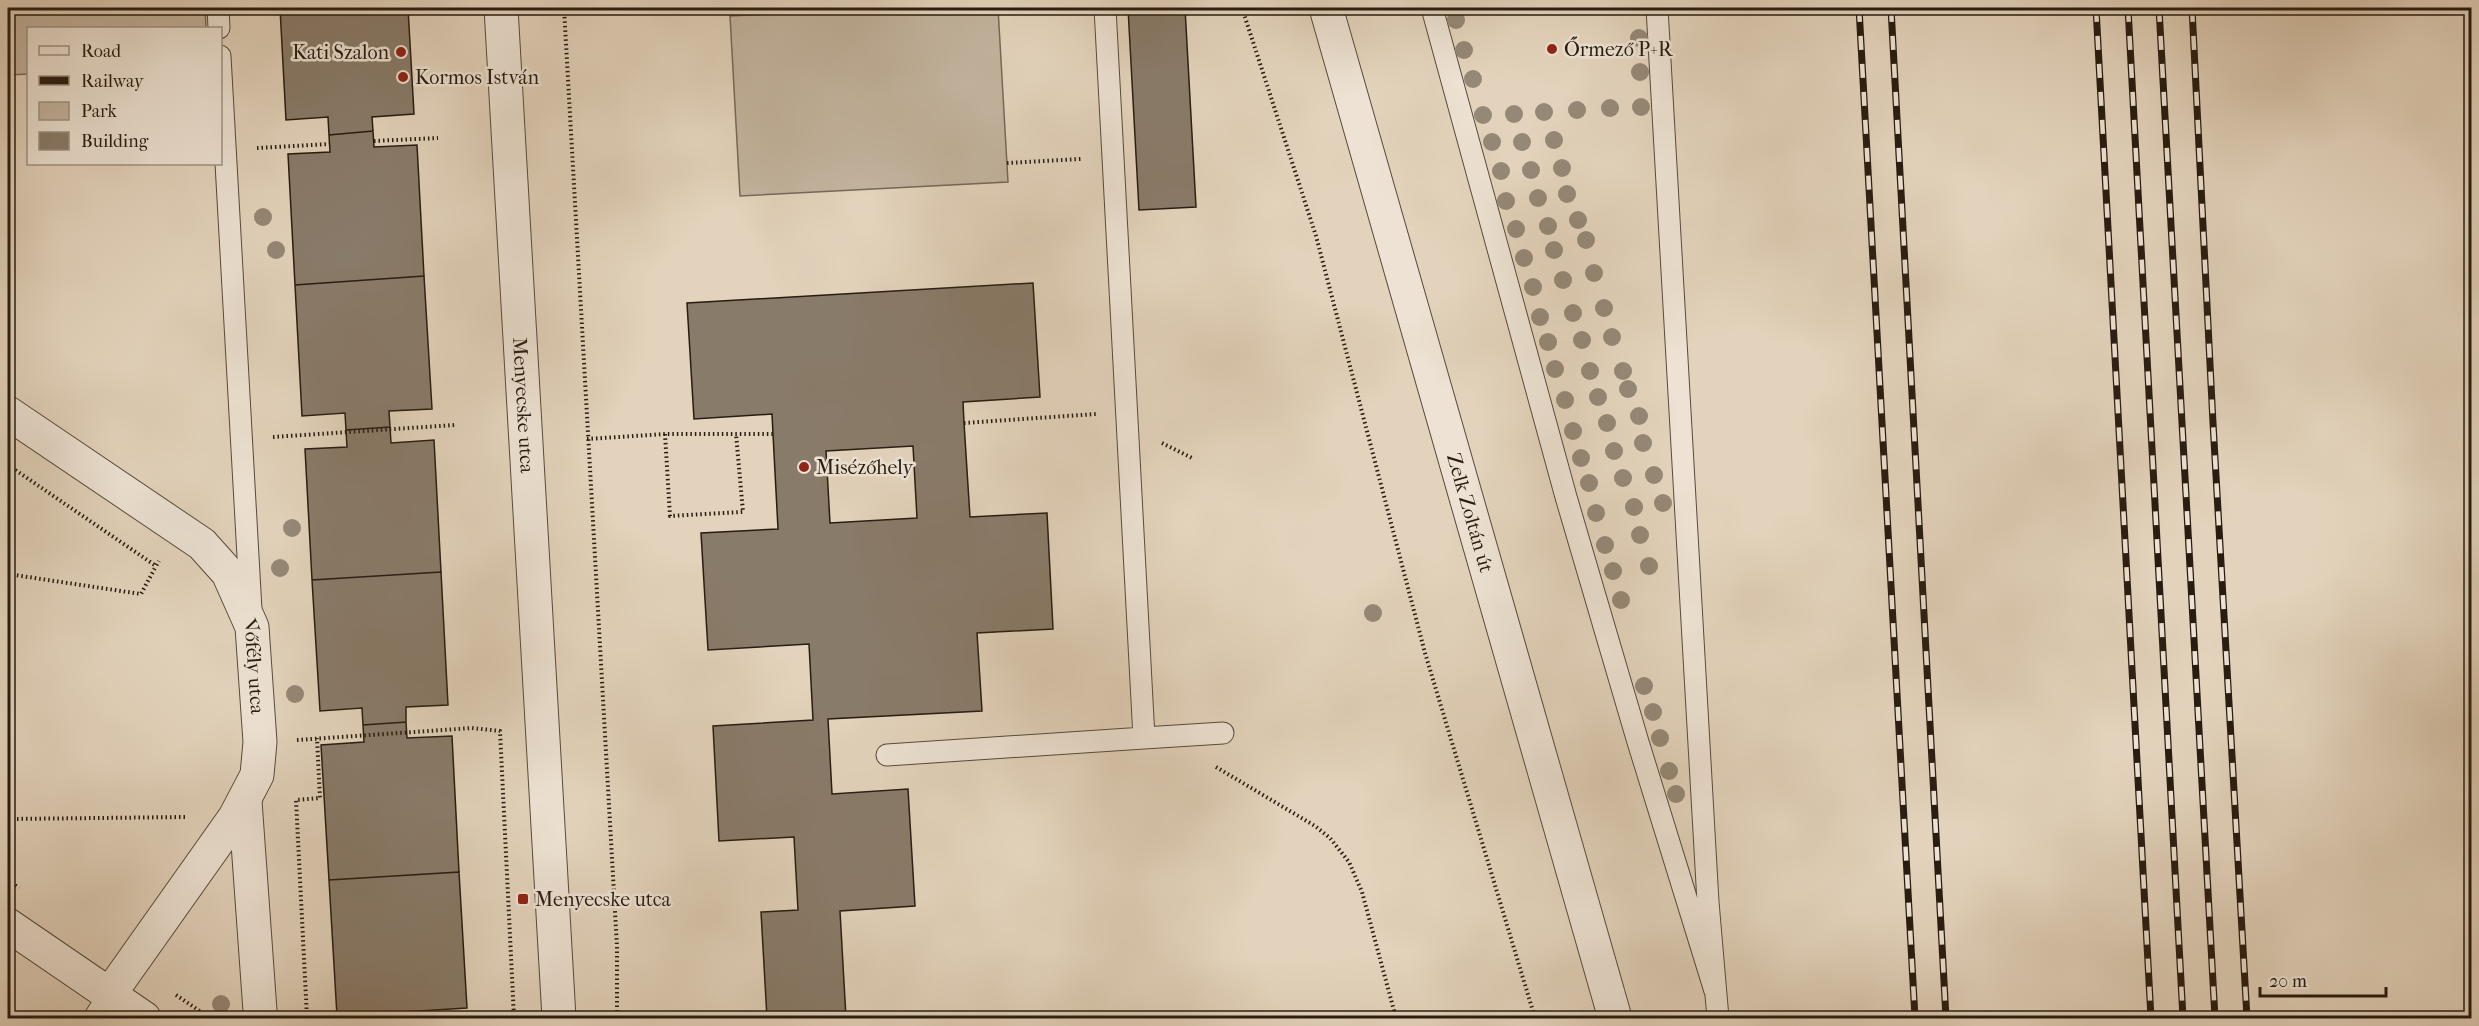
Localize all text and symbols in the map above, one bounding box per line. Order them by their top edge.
legend [27,27,222,165]
place label: Őrmező P+R [1564,36,1674,61]
text: Road [81,41,121,62]
place label: Kati Szalon [292,41,389,64]
marker: Őrmező P+R [1545,42,1559,56]
marker: Kati Szalon [394,45,408,59]
place label: Kormos István [415,66,539,89]
marker: Kormos István [396,70,410,84]
text: Railway [81,71,145,92]
text: Park [81,101,118,122]
text: Building [81,131,149,152]
street label: Menyecske utca [508,337,539,475]
street label: Zelk Zoltán út [1442,451,1498,575]
place label: Misézőhely [816,456,914,479]
marker: Misézőhely [797,460,811,474]
street label: Vőfély utca [238,615,269,716]
place label: Menyecske utca [535,888,672,911]
marker: Menyecske utca [516,892,530,906]
scale bar [2260,960,2386,998]
text: 20 m [2269,971,2307,992]

